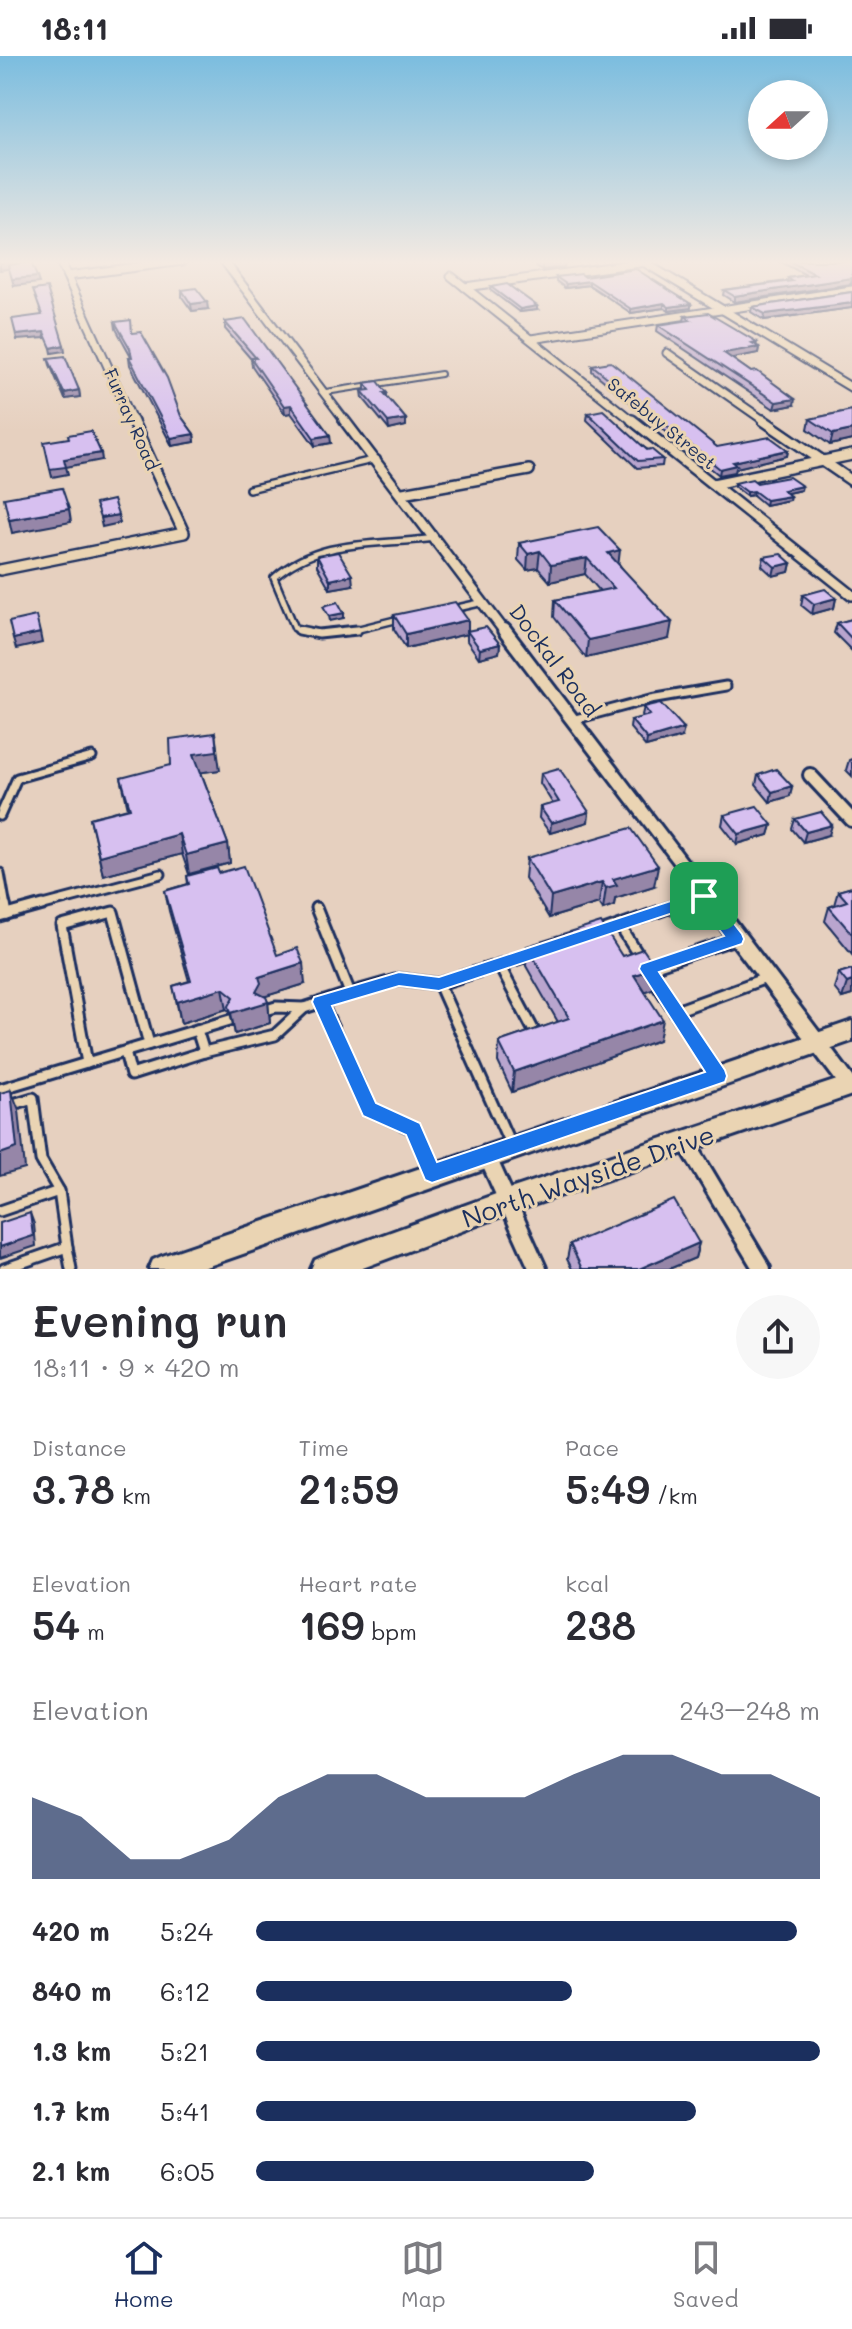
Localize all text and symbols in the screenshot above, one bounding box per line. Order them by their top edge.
text: 18:11 [40,8,108,48]
north arrow [748,80,828,160]
map controls [748,80,828,160]
street label: Furray Road [99,364,165,474]
street label: Safebuy Street [603,372,721,474]
street label: Dockal Road [503,598,607,722]
pin [670,862,738,930]
icon: arrive [682,874,726,918]
street label: North Wayside Drive [457,1117,719,1235]
text: Evening run [32,1291,287,1348]
button: share [736,1295,820,1379]
text: 18:11 · 9 × 420 m [32,1350,240,1384]
text: Distance [32,1433,127,1462]
text: Time [299,1433,349,1462]
text: Pace [565,1433,619,1462]
text: 3.78 [32,1462,115,1514]
text: 21:59 [299,1462,399,1514]
text: 5:49 [565,1462,650,1514]
text: km [115,1481,151,1510]
text: /km [650,1481,698,1510]
text: Elevation [32,1569,131,1598]
text: Heart rate [299,1569,417,1598]
text: kcal [565,1569,609,1598]
text: 54 [32,1598,80,1650]
text: 169 [299,1598,365,1650]
text: 238 [565,1598,636,1650]
text: m [80,1617,105,1646]
text: bpm [365,1617,417,1646]
text: Elevation [32,1693,149,1727]
text: 243–248 m [679,1693,820,1727]
text: 420 m [32,1914,110,1948]
text: 5:24 [160,1914,213,1948]
text: 840 m [32,1974,111,2008]
text: 6:12 [160,1974,210,2008]
text: 1.3 km [32,2034,111,2068]
text: 5:21 [160,2034,209,2068]
text: 1.7 km [32,2094,110,2128]
text: 5:41 [160,2094,210,2128]
text: 2.1 km [32,2154,110,2188]
text: 6:05 [160,2154,215,2188]
tab: Home [114,2236,174,2313]
tab: Map [401,2236,446,2313]
tab: Saved [673,2236,738,2313]

